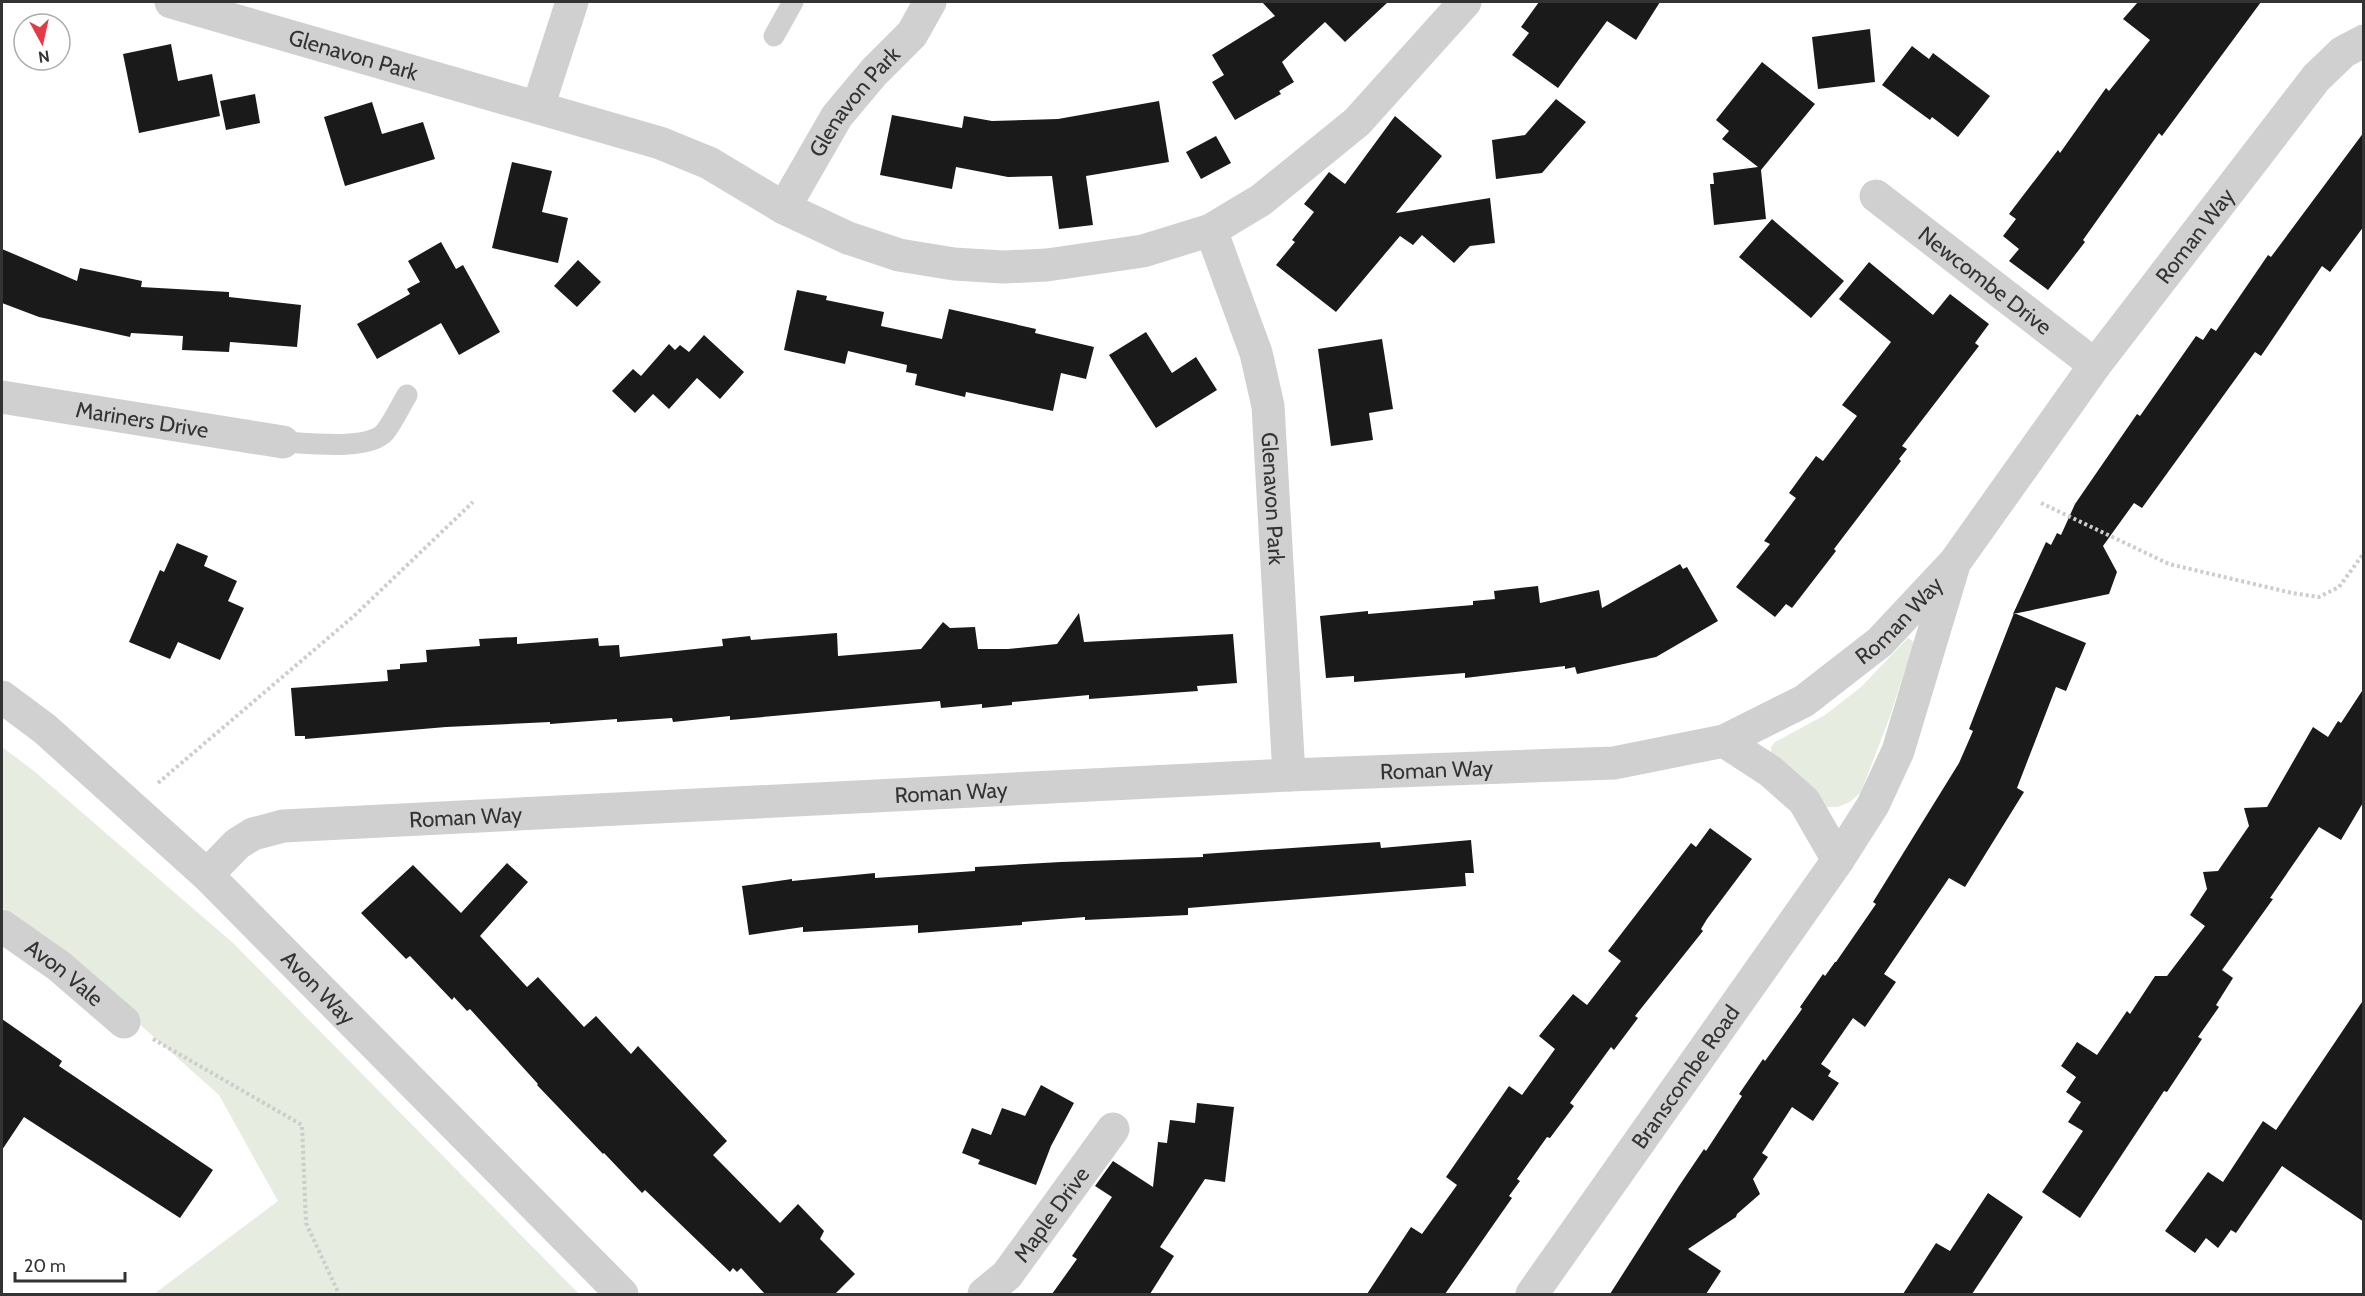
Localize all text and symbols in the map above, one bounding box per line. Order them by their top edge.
north arrow [12,12,72,72]
street label: Glenavon Park [286,24,421,87]
street label: Glenavon Park [803,41,906,162]
text: N [37,46,51,67]
street label: Roman Way [2150,183,2240,289]
street label: Newcombe Drive [1913,221,2057,341]
street label: Mariners Drive [74,396,210,444]
street label: Glenavon Park [1256,431,1290,566]
street label: Roman Way [1850,571,1949,670]
street label: Roman Way [1379,754,1494,786]
street label: Roman Way [894,776,1008,809]
street label: Roman Way [408,801,523,834]
street label: Avon Vale [20,934,109,1012]
street label: Avon Way [275,945,361,1031]
street label: Branscombe Road [1626,1000,1745,1154]
street label: Maple Drive [1008,1162,1095,1267]
scale bar [15,1245,124,1283]
text: 20 m [24,1255,66,1277]

